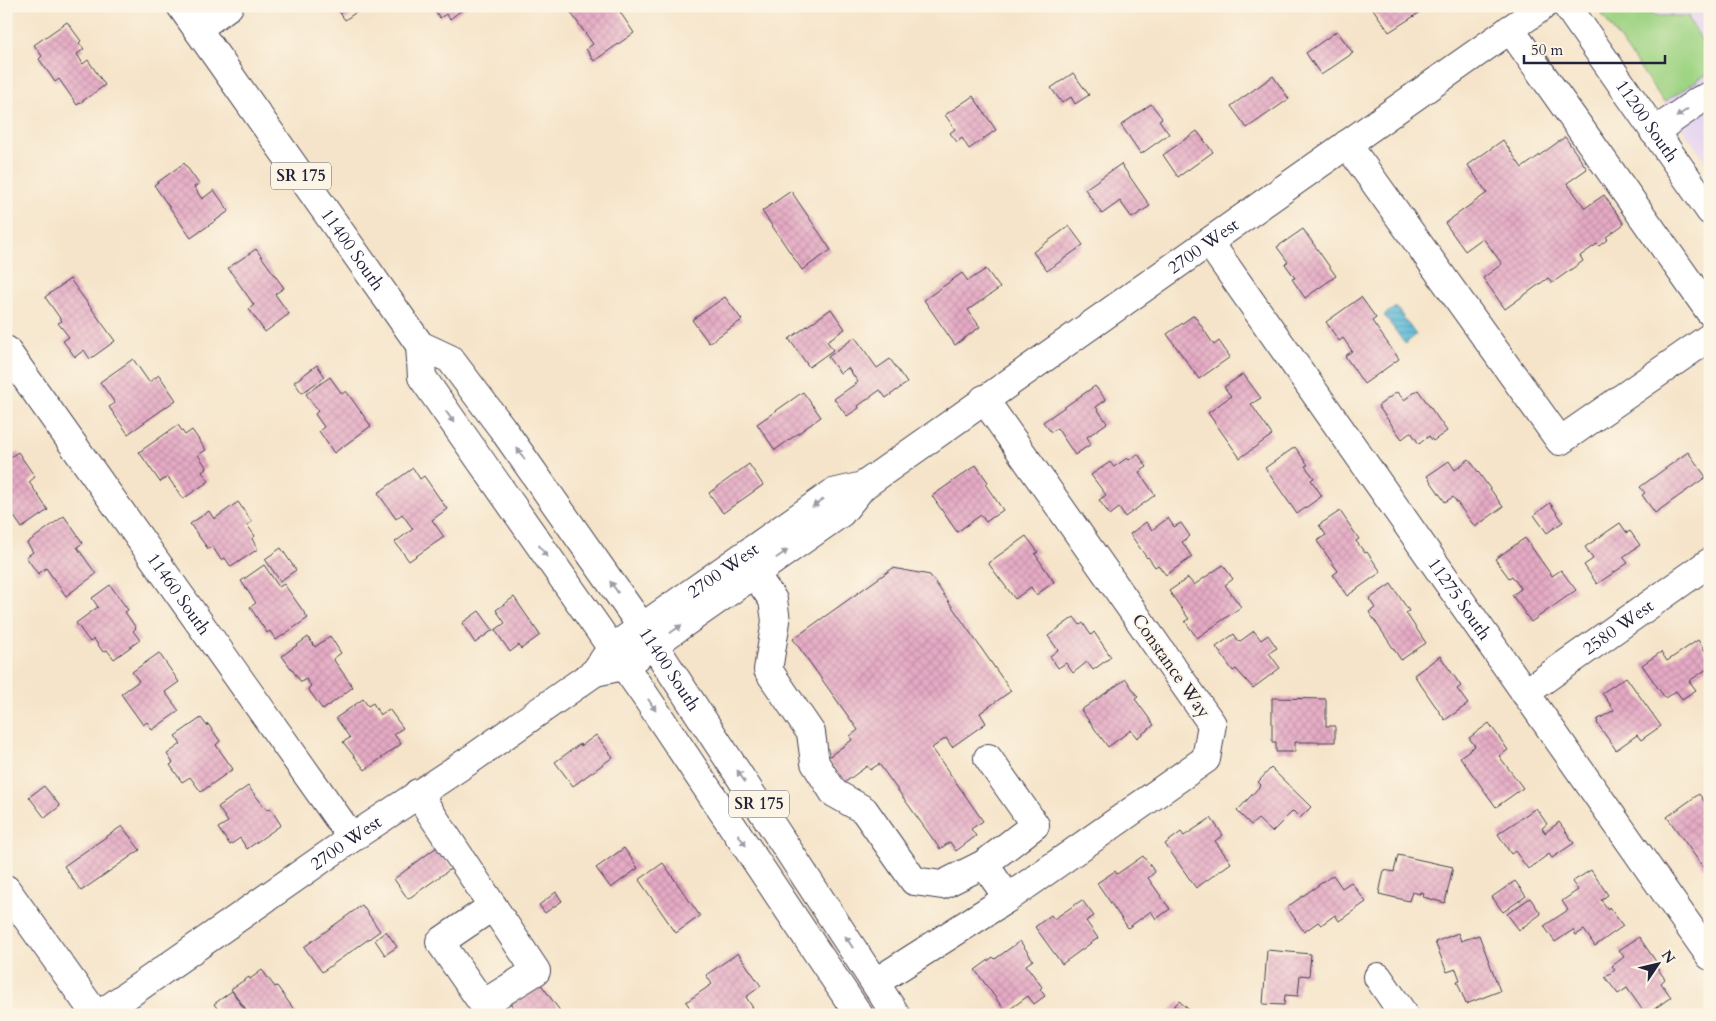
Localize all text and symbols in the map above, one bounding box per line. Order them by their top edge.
scale bar [1524,32,1665,64]
text: 50 m [1531,40,1563,60]
street label: 11200 South [1610,75,1685,167]
one-way arrow [1675,108,1688,118]
road number: SR 175 [271,162,331,190]
street label: 11400 South [315,203,390,296]
street label: 2700 West [1162,212,1244,280]
one-way arrow [445,411,455,424]
one-way arrow [516,447,526,461]
one-way arrow [811,498,825,508]
street label: 2700 West [682,536,764,604]
one-way arrow [538,544,548,558]
street label: 11460 South [141,548,217,640]
one-way arrow [775,549,789,559]
street label: 11275 South [1422,553,1497,645]
one-way arrow [609,580,619,594]
street label: 2580 West [1578,593,1659,661]
street label: Constance Way [1126,609,1216,723]
street label: 11400 South [633,622,706,716]
one-way arrow [669,624,682,634]
one-way arrow [647,699,656,712]
one-way arrow [736,770,746,783]
road number: SR 175 [729,791,789,818]
street label: 2700 West [305,809,387,876]
one-way arrow [737,834,747,847]
one-way arrow [844,935,854,948]
north arrow [1634,938,1684,988]
text: N [1657,946,1680,967]

